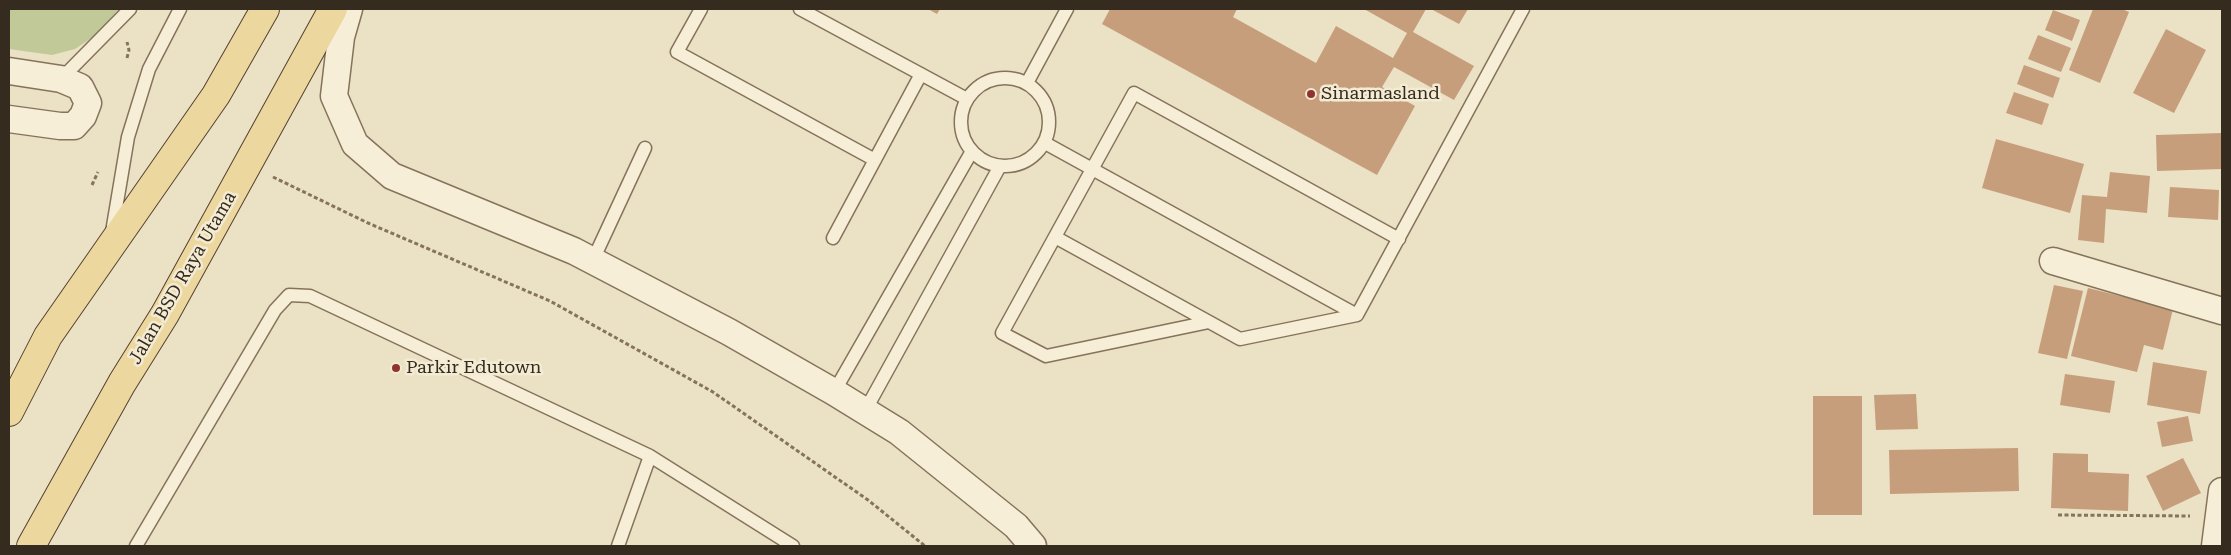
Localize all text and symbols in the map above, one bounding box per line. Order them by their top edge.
place label: Sinarmasland [1321,83,1440,105]
marker: Sinarmasland [1305,88,1317,100]
street label: Jalan BSD Raya Utama [125,188,241,368]
place label: Parkir Edutown [406,357,541,379]
marker: Parkir Edutown [390,362,402,374]

